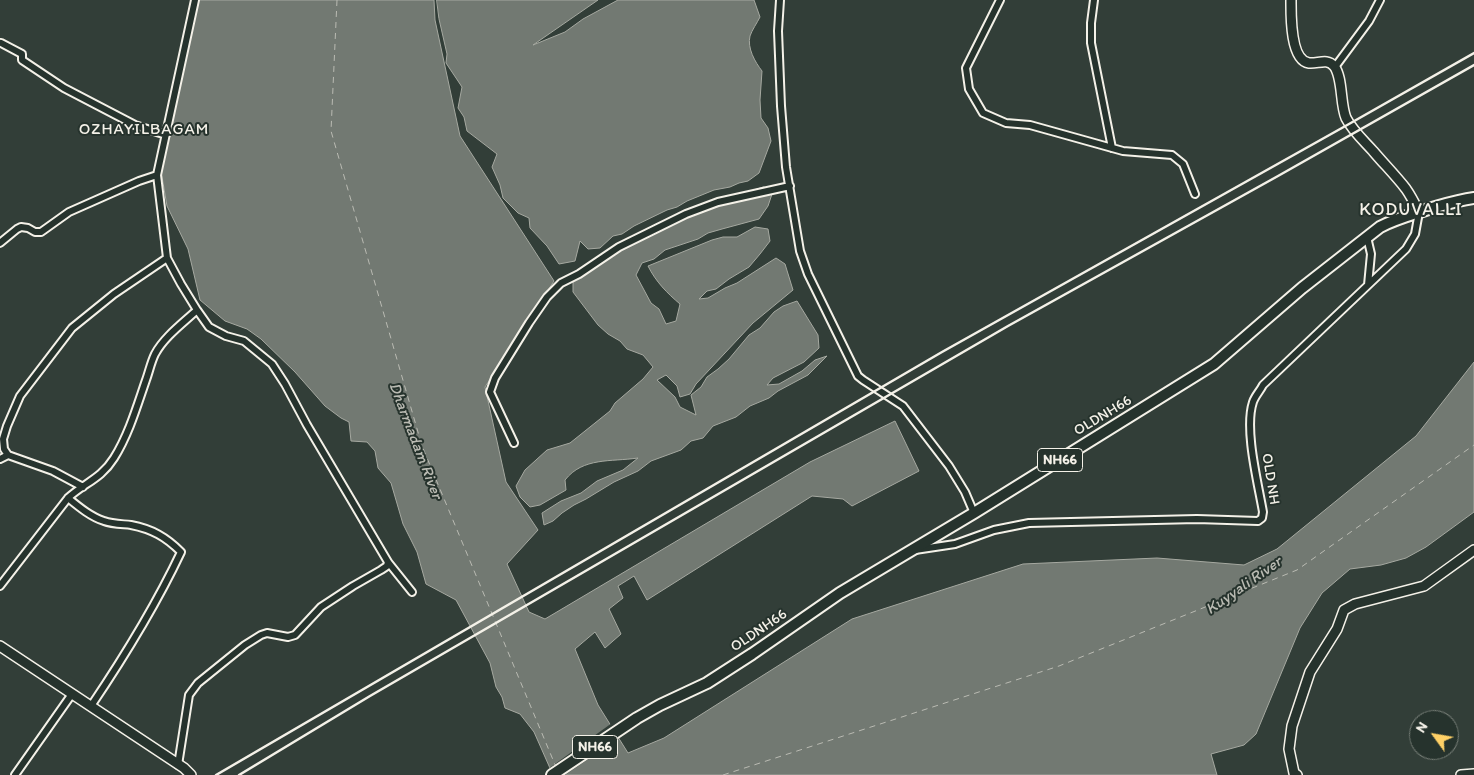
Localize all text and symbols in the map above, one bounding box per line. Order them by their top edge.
district label: OZHAYILBAGAM [77,120,211,140]
district label: KODUVALLI [1358,199,1464,221]
water label: Dharmadam River [384,380,446,502]
street label: OLDNH66 [1071,392,1135,440]
road number: NH66 [1038,448,1082,472]
street label: OLD NH [1257,452,1283,506]
water label: Kuyyali River [1202,553,1286,619]
street label: OLDNH66 [727,606,791,656]
north arrow [1409,710,1459,760]
text: N [1412,719,1431,736]
road number: NH66 [572,736,618,759]

